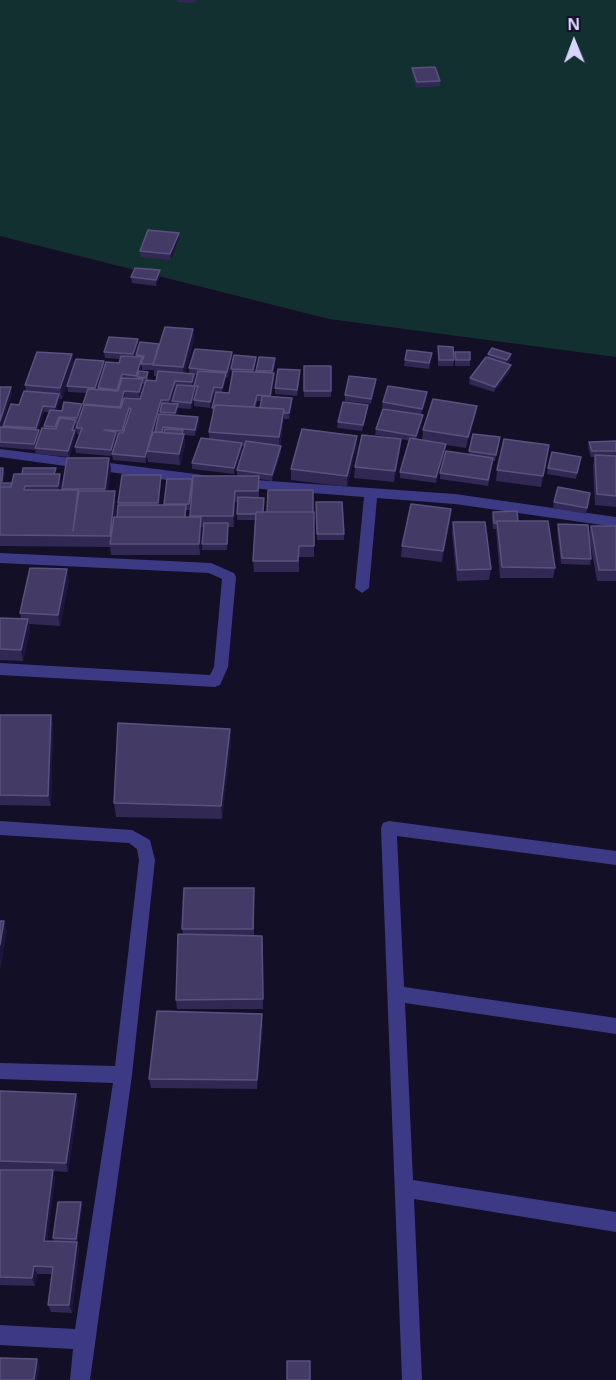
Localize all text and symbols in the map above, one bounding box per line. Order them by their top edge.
north arrow [544,12,604,72]
text: N [567,13,580,35]

